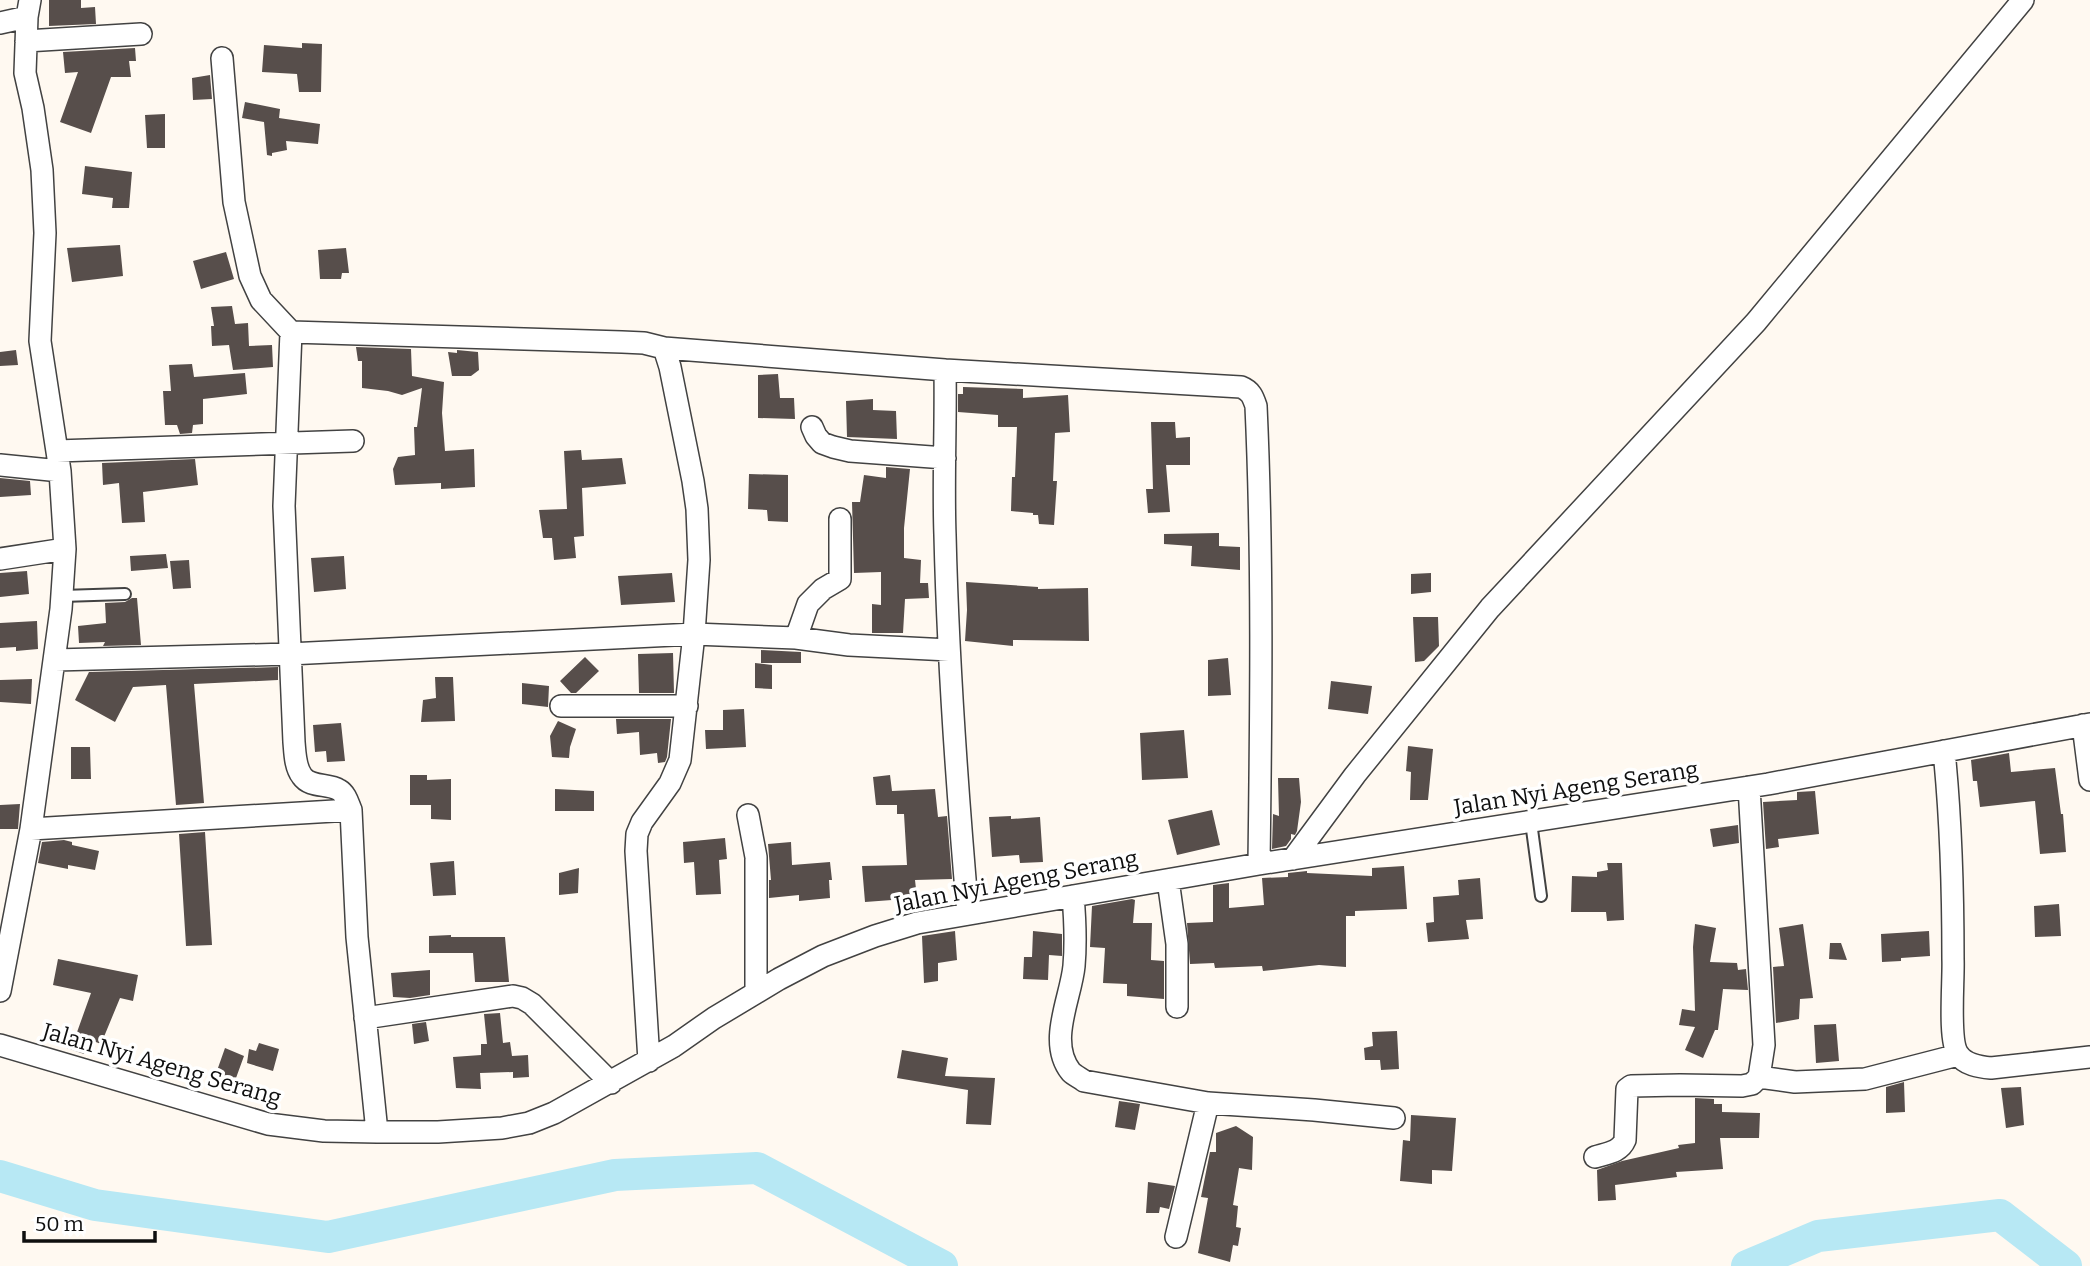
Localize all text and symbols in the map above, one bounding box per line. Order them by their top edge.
street label: Jalan Nyi Ageng Serang [1451,755,1700,821]
street label: Jalan Nyi Ageng Serang [891,844,1140,919]
street label: Jalan Nyi Ageng Serang [38,1016,285,1112]
scale bar [24,1200,156,1244]
text: 50 m [35,1211,84,1237]

